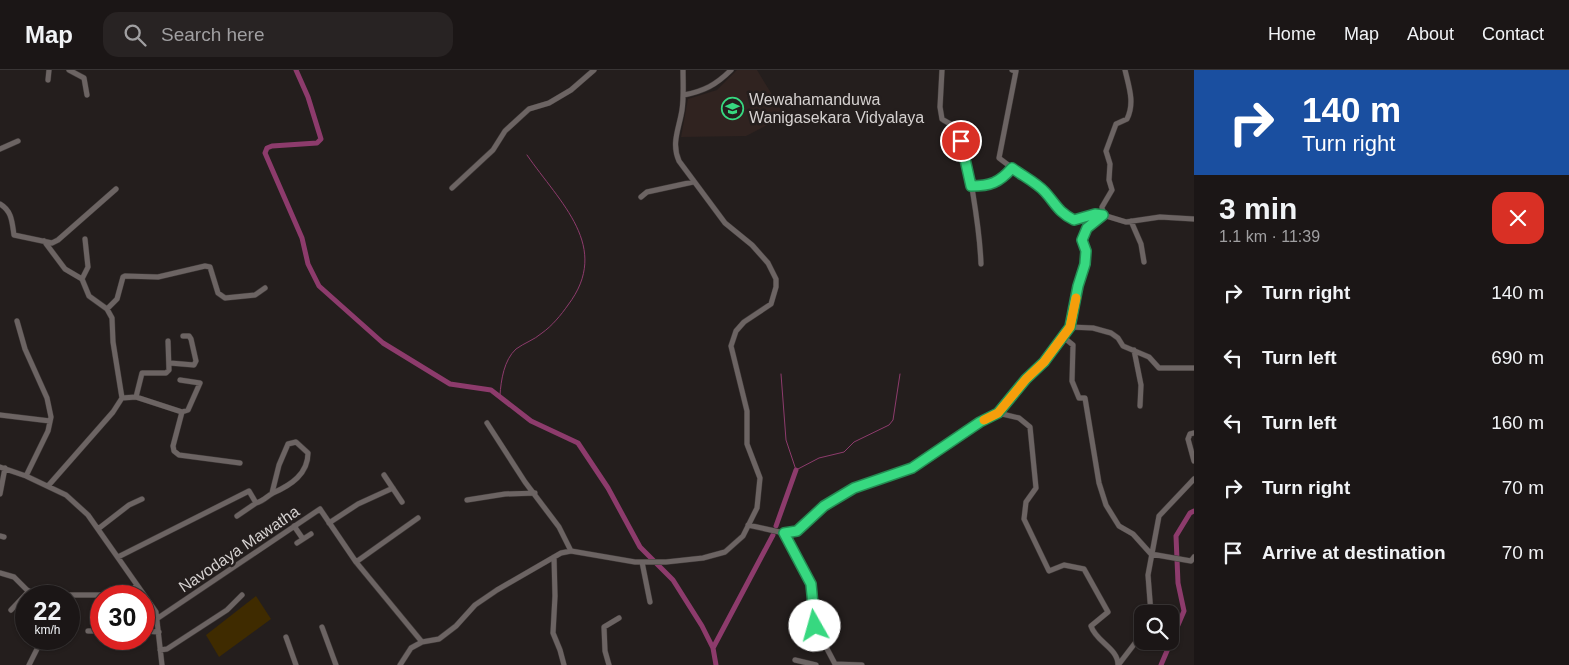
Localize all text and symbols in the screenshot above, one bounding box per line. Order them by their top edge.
search box [103,12,453,57]
text: Map [25,21,73,48]
icon: search [121,21,149,49]
text: Search here [161,24,265,45]
text: Home [1268,24,1316,44]
text: Map [1344,24,1379,44]
text: About [1407,24,1454,44]
text: Contact [1482,24,1544,44]
icon: right [1219,90,1284,155]
text: 140 m [1302,90,1401,129]
place label: Wewahamanduwa Wanigasekara Vidyalaya [749,91,924,126]
school or university icon: Wewahamanduwa Wanigasekara Vidyalaya [721,96,745,120]
pin [940,120,982,162]
icon: arrive [947,127,975,155]
text: Turn right [1302,131,1395,156]
text: 3 min [1219,192,1297,225]
button: close [1492,192,1544,244]
text: 1.1 km · 11:39 [1219,228,1320,245]
icon: right [1219,279,1247,307]
text: Turn right [1262,282,1350,303]
text: 140 m [1491,282,1544,303]
icon: left [1219,344,1247,372]
text: Turn left [1262,347,1337,368]
text: 690 m [1491,347,1544,368]
icon: left [1219,409,1247,437]
text: Turn left [1262,412,1337,433]
text: 160 m [1491,412,1544,433]
icon: right [1219,474,1247,502]
text: Turn right [1262,477,1350,498]
text: 70 m [1502,477,1544,498]
street label: Navodaya Mawatha [176,502,302,596]
icon: arrive [1219,539,1247,567]
text: Arrive at destination [1262,542,1446,563]
text: 70 m [1502,542,1544,563]
speed limit sign: 30 [90,585,155,650]
text: 22 [34,597,61,625]
position arrow [788,599,840,651]
map controls [1134,605,1179,650]
button: search [1134,605,1179,650]
text: km/h [34,623,61,637]

